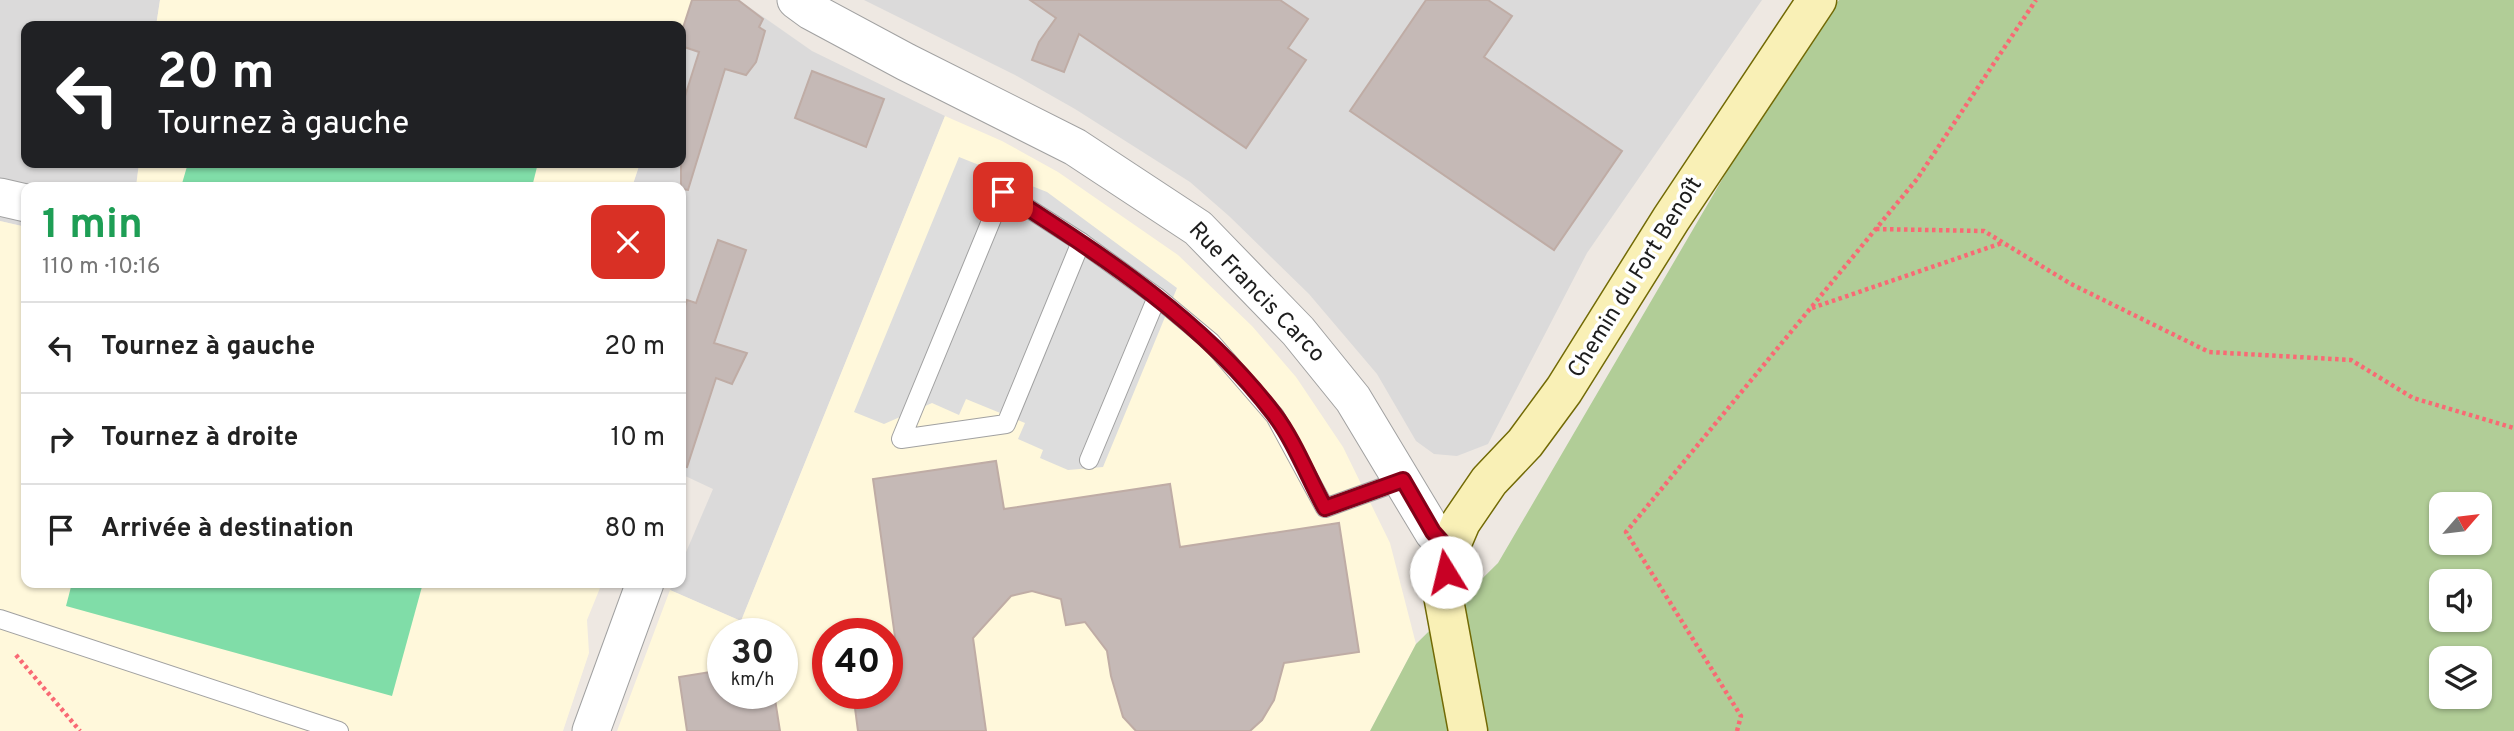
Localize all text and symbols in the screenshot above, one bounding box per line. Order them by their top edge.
text: 20 m [157,44,274,106]
icon: left [42,49,133,140]
text: Tournez à gauche [157,105,409,145]
pin [973,162,1033,222]
street label: Chemin du Fort Benoît [1562,172,1710,384]
icon: arrive [984,173,1022,211]
text: 1 min [42,200,143,253]
button: close [591,205,665,279]
street label: Rue Francis Carco [1181,217,1331,369]
text: 110 m · 10:16 [42,253,160,282]
icon: left [42,329,80,367]
text: Tournez à gauche [101,331,315,364]
text: 20 m [604,331,665,364]
icon: right [42,420,80,458]
text: Tournez à droite [101,422,298,455]
text: 10 m [610,422,665,455]
north arrow [2429,492,2492,555]
map controls [2429,492,2492,709]
icon: arrive [42,511,80,549]
text: Arrivée à destination [101,513,354,546]
text: 80 m [605,513,665,546]
position arrow [1409,535,1483,609]
button: sound [2429,569,2492,632]
speed limit sign: 40 [812,618,903,709]
text: 30 [731,632,774,676]
button: layers [2429,646,2492,709]
text: km/h [731,669,774,692]

